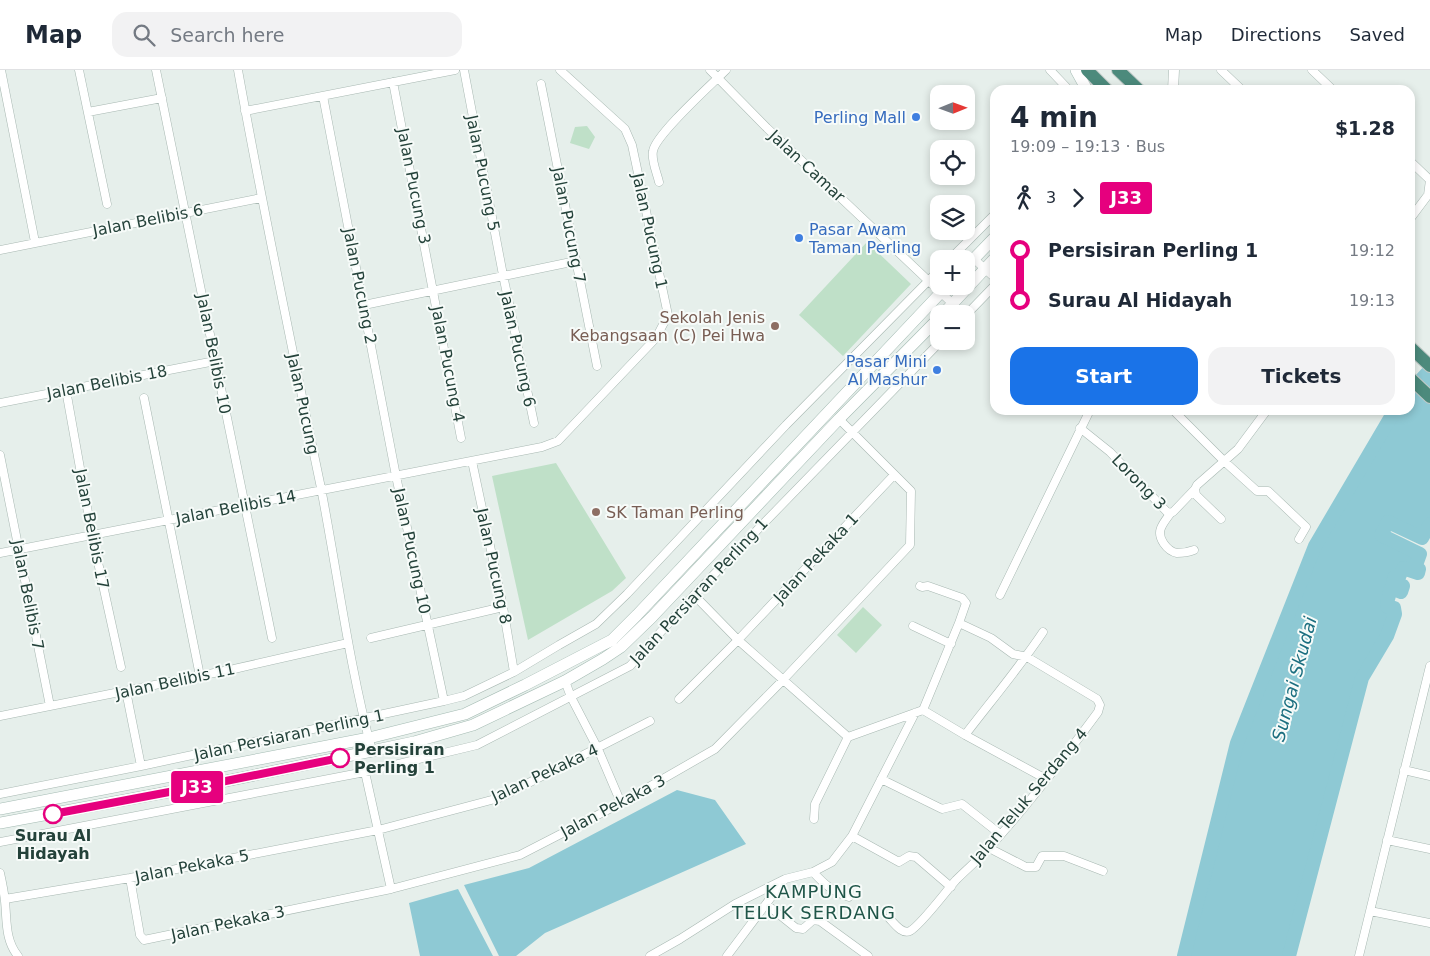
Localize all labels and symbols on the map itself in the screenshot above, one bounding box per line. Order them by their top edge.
north arrow [930,85,975,130]
place label: Perling Mall [814,108,906,127]
marker: Perling Mall [910,111,922,123]
street label: Jalan Pucung 5 [462,112,504,233]
street label: Jalan Pucung 3 [393,125,435,246]
street label: Jalan Camar [764,125,849,206]
street label: Jalan Pucung 7 [548,164,590,285]
street label: Jalan Pucung 1 [628,170,672,291]
street label: Jalan Belibis 6 [90,200,205,240]
place label: Pasar Awam Taman Perling [808,220,921,257]
street label: Jalan Pucung 2 [339,225,381,346]
marker: Pasar Awam Taman Perling [793,232,805,244]
street label: Jalan Pucung 6 [496,288,540,409]
street label: Jalan Belibis 10 [193,291,235,416]
street label: Jalan Pucung 4 [427,303,469,424]
place label: Sekolah Jenis Kebangsaan (C) Pei Hwa [570,308,765,345]
marker: Sekolah Jenis Kebangsaan (C) Pei Hwa [769,320,781,332]
street label: Jalan Pucung [283,351,323,456]
place label: Pasar Mini Al Mashur [846,352,927,389]
street label: Jalan Belibis 18 [44,361,169,403]
marker: Pasar Mini Al Mashur [931,364,943,376]
street label: Lorong 3 [1108,450,1170,514]
street label: Jalan Belibis 17 [71,466,113,591]
street label: Jalan Pucung 10 [389,485,435,616]
street label: Jalan Belibis 14 [173,486,298,528]
place label: SK Taman Perling [606,503,744,522]
street label: Jalan Pucung 8 [472,505,516,626]
marker: SK Taman Perling [590,506,602,518]
street label: Jalan Pekaka 1 [769,509,862,608]
street label: Jalan Persiaran Perling 1 [625,514,772,669]
street label: Jalan Belibis 7 [8,537,48,652]
water label: Sungai Skudai [1267,614,1321,744]
street label: Jalan Belibis 11 [112,659,237,703]
street label: Jalan Persiaran Perling 1 [191,706,386,765]
street label: Jalan Teluk Serdang 4 [966,724,1091,869]
place label: Persisiran Perling 1 [354,740,445,777]
street label: Jalan Pekaka 4 [488,740,601,806]
marker: Persisiran Perling 1 [330,748,350,768]
street label: Jalan Pekaka 3 [557,770,669,842]
line badge: J33 [168,771,226,803]
marker: Surau Al Hidayah [43,804,63,824]
place label: Surau Al Hidayah [15,826,91,863]
street label: Jalan Pekaka 5 [132,846,251,887]
district label: KAMPUNG TELUK SERDANG [731,881,896,923]
street label: Jalan Pekaka 3 [168,902,287,945]

